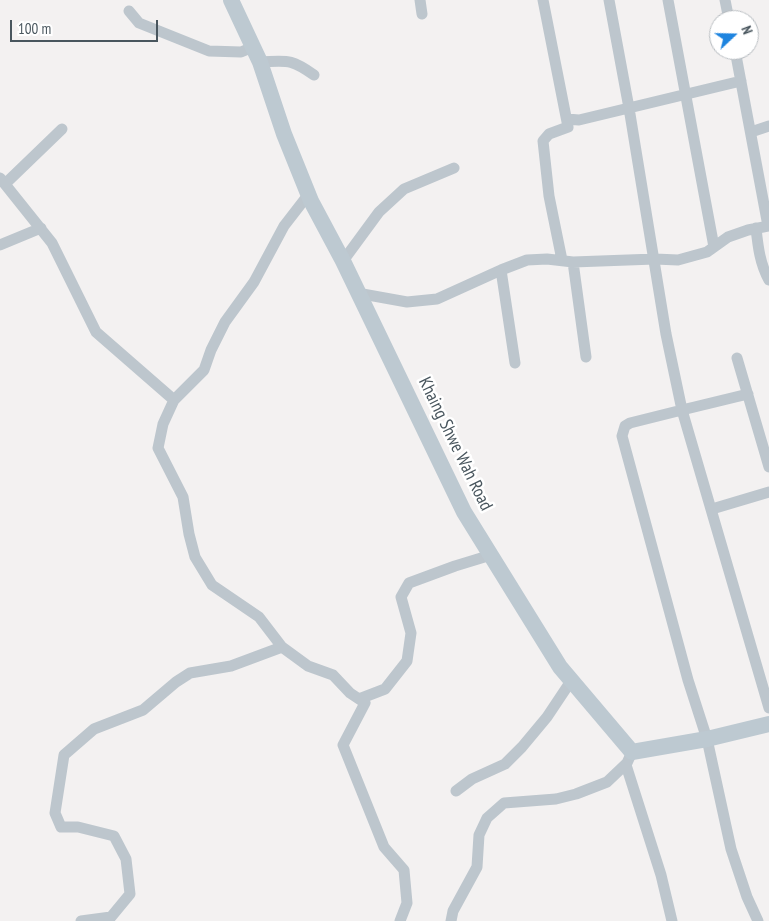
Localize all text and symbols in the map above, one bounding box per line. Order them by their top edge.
scale bar [12,10,160,42]
north arrow [709,10,759,60]
text: 100 m [18,19,51,38]
text: N [737,23,757,37]
street label: Khaing Shwe Wah Road [413,374,497,514]

